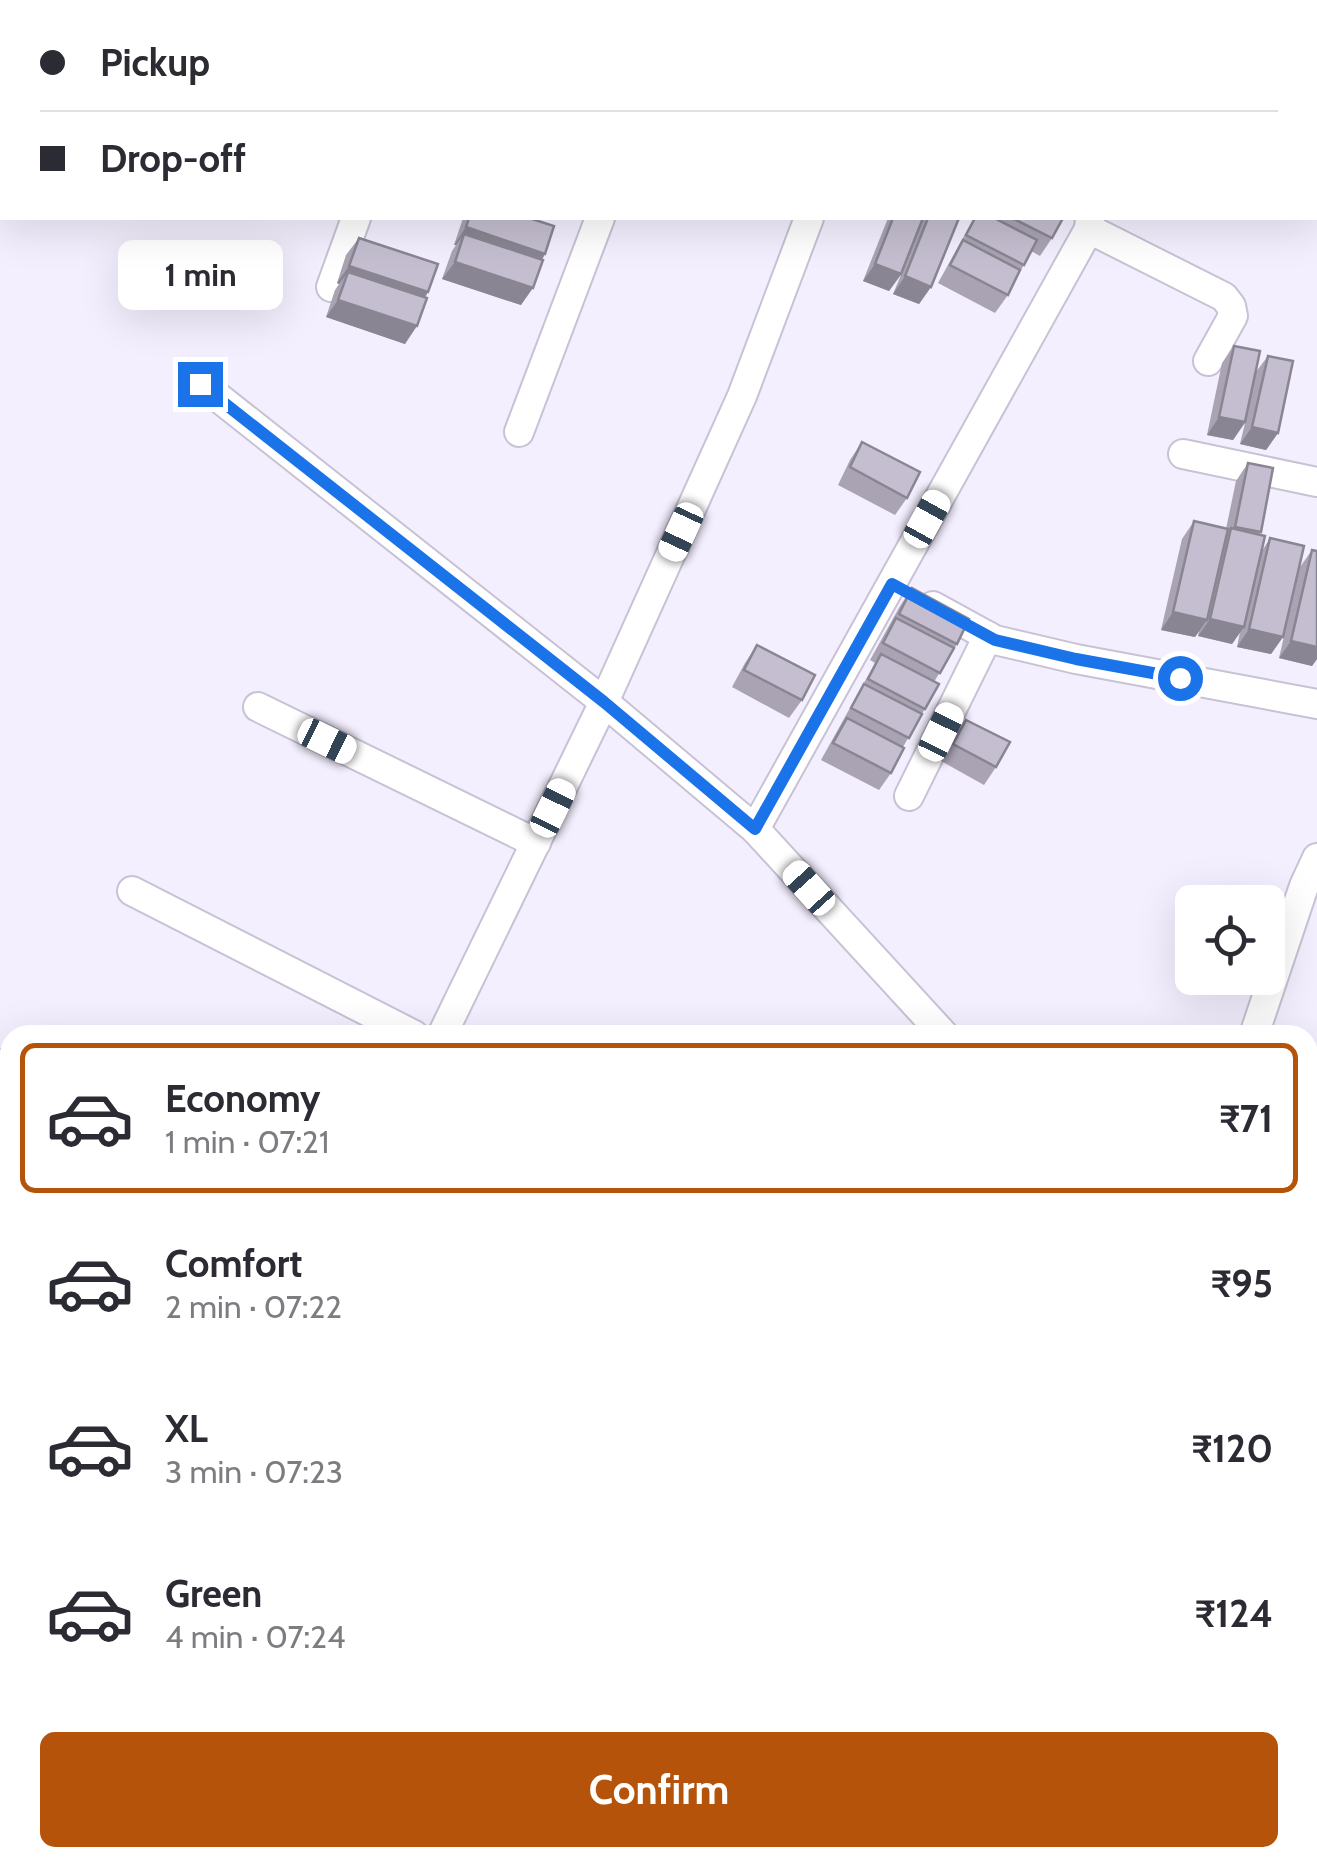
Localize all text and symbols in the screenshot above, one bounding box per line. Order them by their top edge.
text: Pickup [100,39,210,86]
text: Drop-off [100,135,246,182]
callout: 1 min [118,239,282,309]
text: 1 min [164,255,237,294]
route end [178,362,223,407]
car [899,485,955,553]
car [655,498,707,566]
route start [1158,656,1203,701]
car [914,698,968,766]
car [293,714,361,768]
car [526,774,580,842]
car [778,856,840,920]
map controls [1175,885,1285,995]
button: locate [1175,885,1285,995]
icon: car [45,1073,135,1163]
text: Economy [165,1075,320,1122]
text: ₹71 [1219,1095,1273,1142]
text: 1 min · 07:21 [165,1122,329,1161]
icon: car [45,1238,135,1328]
text: Comfort [165,1240,302,1287]
text: ₹95 [1211,1260,1273,1307]
text: 2 min · 07:22 [165,1287,342,1326]
icon: car [45,1403,135,1493]
text: XL [165,1405,208,1452]
text: ₹120 [1191,1425,1273,1472]
text: 3 min · 07:23 [165,1452,343,1491]
icon: car [45,1568,135,1658]
text: Green [165,1570,262,1617]
text: ₹124 [1195,1590,1273,1637]
text: 4 min · 07:24 [165,1617,345,1656]
button: Confirm [40,1732,1278,1847]

